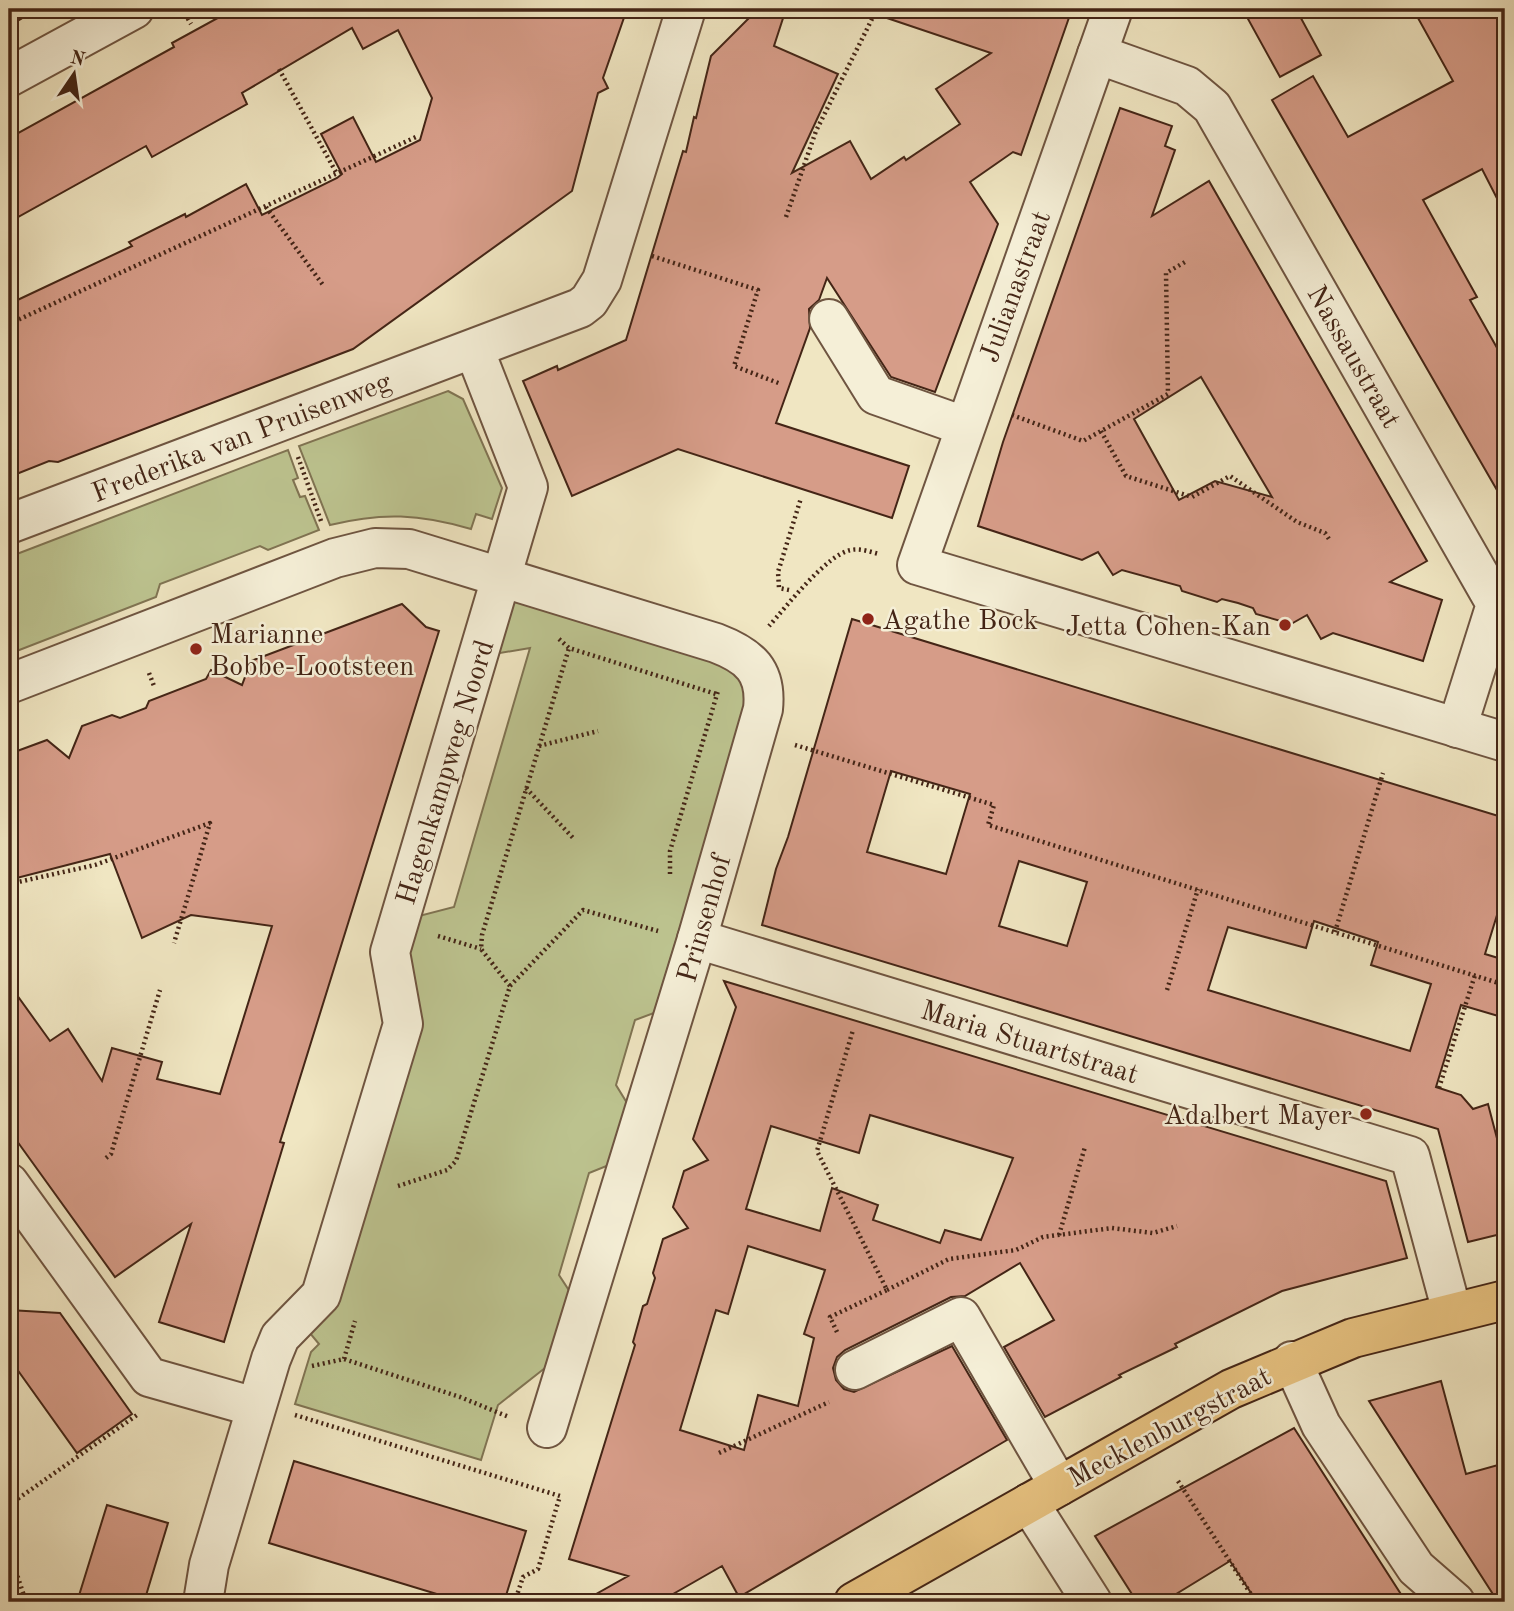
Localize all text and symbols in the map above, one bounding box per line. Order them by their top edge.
north arrow [38,38,108,108]
text: N [68,49,87,71]
street label: Julianastraat [976,208,1057,366]
street label: Nassaustraat [1300,281,1404,434]
street label: Frederika van Pruisenweg [88,369,396,509]
place label: Agathe Bock [882,608,1038,636]
marker: Agathe Bock [860,611,876,627]
place label: Jetta Cohen-Kan [1065,614,1271,642]
marker: Jetta Cohen-Kan [1277,617,1293,633]
place label: Marianne Bobbe-Lootsteen [210,622,414,682]
street label: Hagenkampweg Noord [393,637,501,909]
marker: Marianne Bobbe-Lootsteen [188,641,204,657]
street label: Prinsenhof [674,850,738,986]
street label: Maria Stuartstraat [917,997,1141,1090]
place label: Adalbert Mayer [1164,1103,1352,1131]
marker: Adalbert Mayer [1358,1106,1374,1122]
street label: Mecklenburgstraat [1064,1363,1277,1494]

